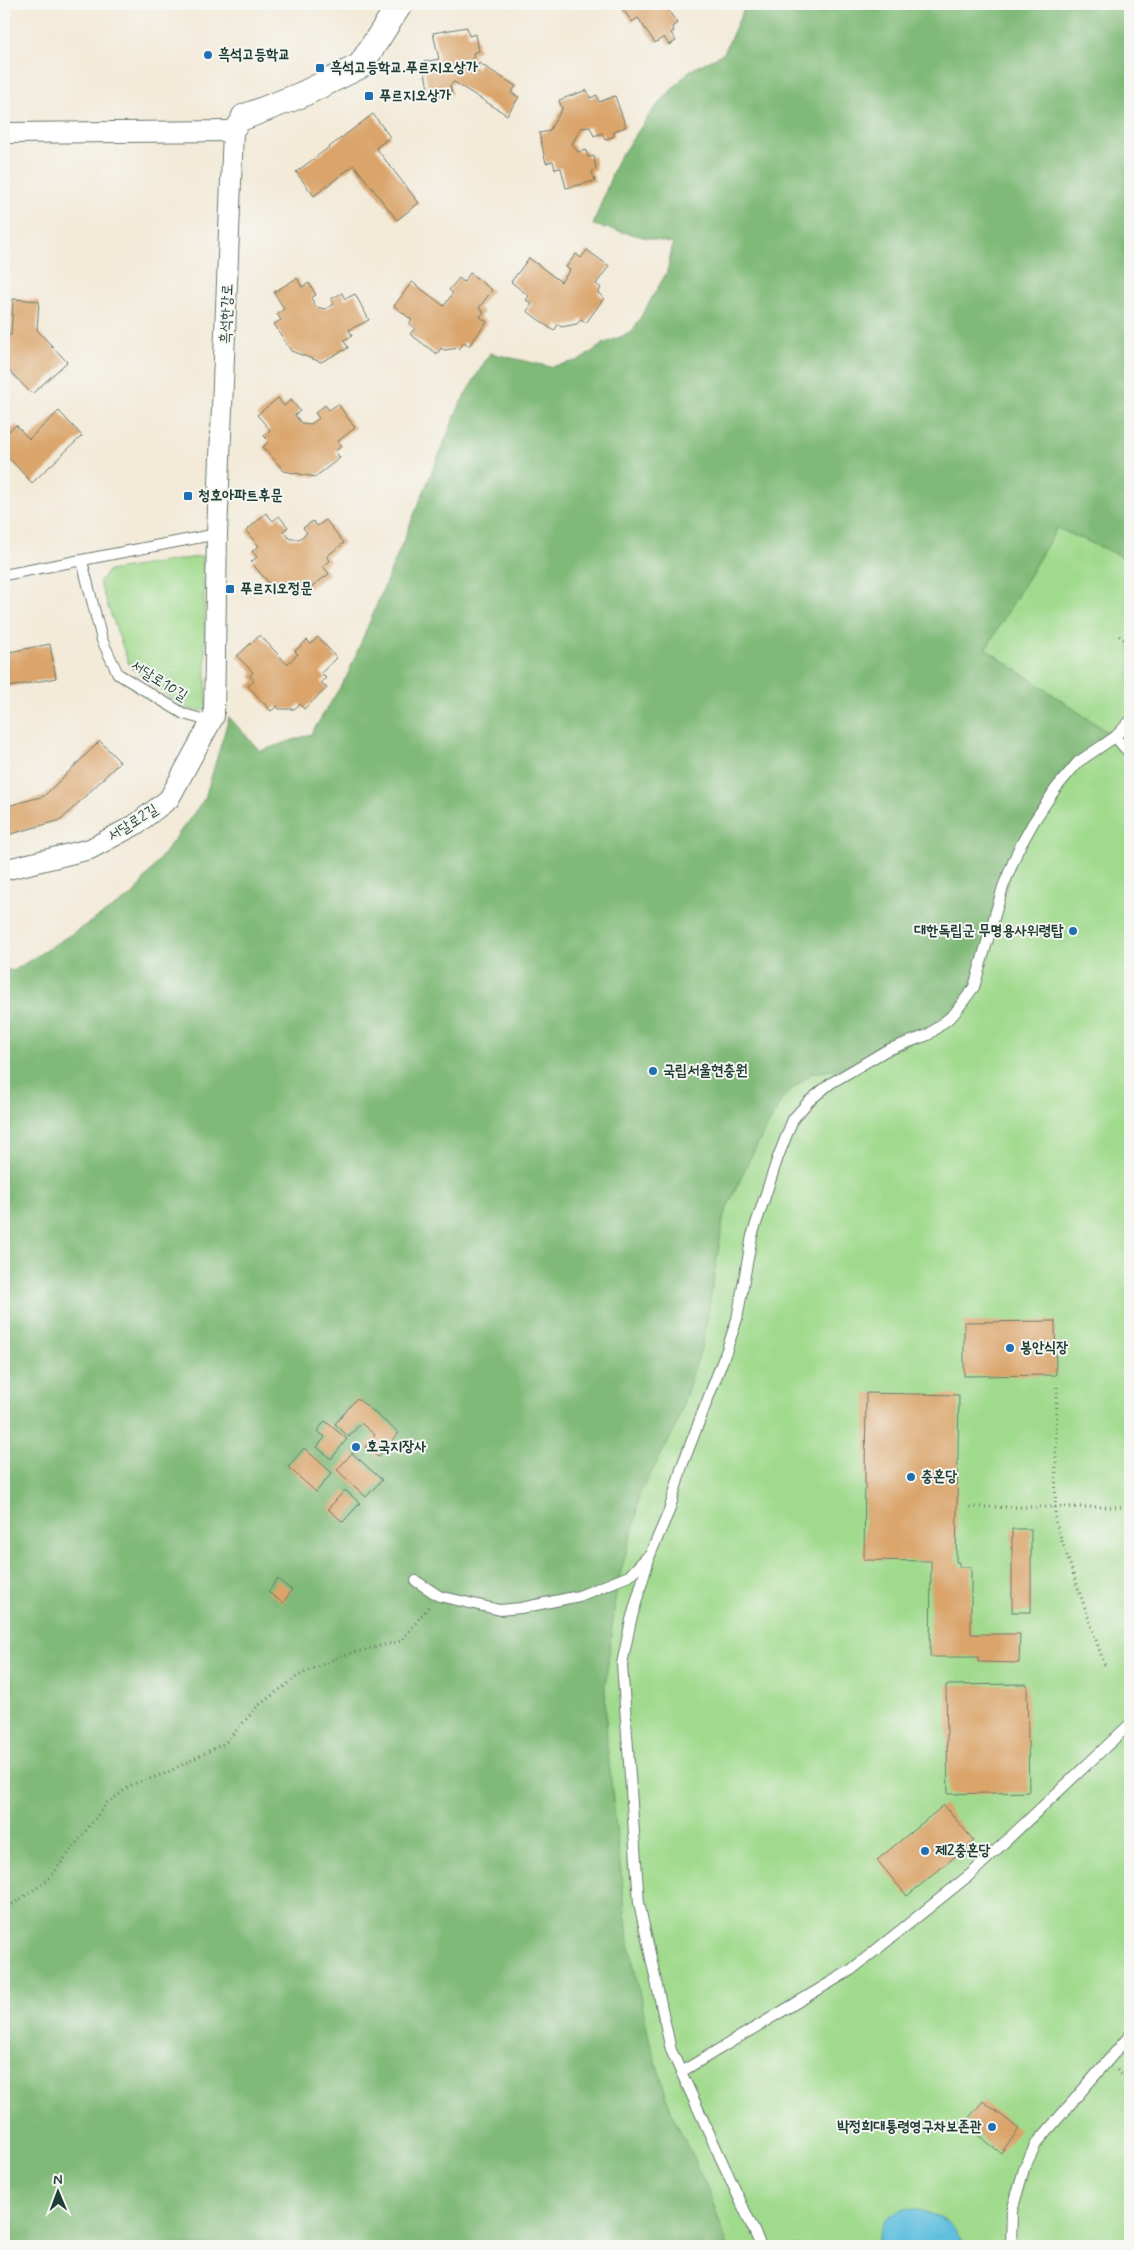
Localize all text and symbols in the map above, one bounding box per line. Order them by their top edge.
place label: 흑석고등학교 [218,45,290,65]
marker: 흑석고등학교 [202,49,214,61]
place label: 흑석고등학교.푸르지오상가 [330,58,479,78]
marker: 흑석고등학교.푸르지오상가 [314,62,326,74]
place label: 푸르지오상가 [379,86,452,106]
marker: 푸르지오상가 [363,90,375,102]
street label: 흑석한강로 [216,283,238,345]
place label: 청호아파트후문 [198,486,283,506]
marker: 청호아파트후문 [182,490,194,502]
place label: 푸르지오정문 [240,579,312,599]
marker: 푸르지오정문 [224,583,236,595]
street label: 서달로10길 [127,656,191,706]
street label: 서달로2길 [104,800,162,846]
place label: 대한독립군 무명용사위령탑 [914,921,1064,941]
marker: 대한독립군 무명용사위령탑 [1067,925,1079,937]
place label: 국립서울현충원 [663,1061,748,1081]
marker: 국립서울현충원 [647,1065,659,1077]
place label: 봉안식장 [1020,1338,1068,1358]
marker: 봉안식장 [1004,1342,1016,1354]
place label: 호국지장사 [366,1437,426,1457]
marker: 호국지장사 [350,1441,362,1453]
place label: 충혼당 [921,1467,957,1487]
marker: 충혼당 [905,1471,917,1483]
place label: 제2충혼당 [935,1841,991,1861]
marker: 제2충혼당 [919,1845,931,1857]
place label: 박정희대통령영구차보존관 [837,2117,982,2137]
marker: 박정희대통령영구차보존관 [986,2121,998,2133]
north arrow [32,2168,82,2218]
text: N [53,2171,63,2189]

